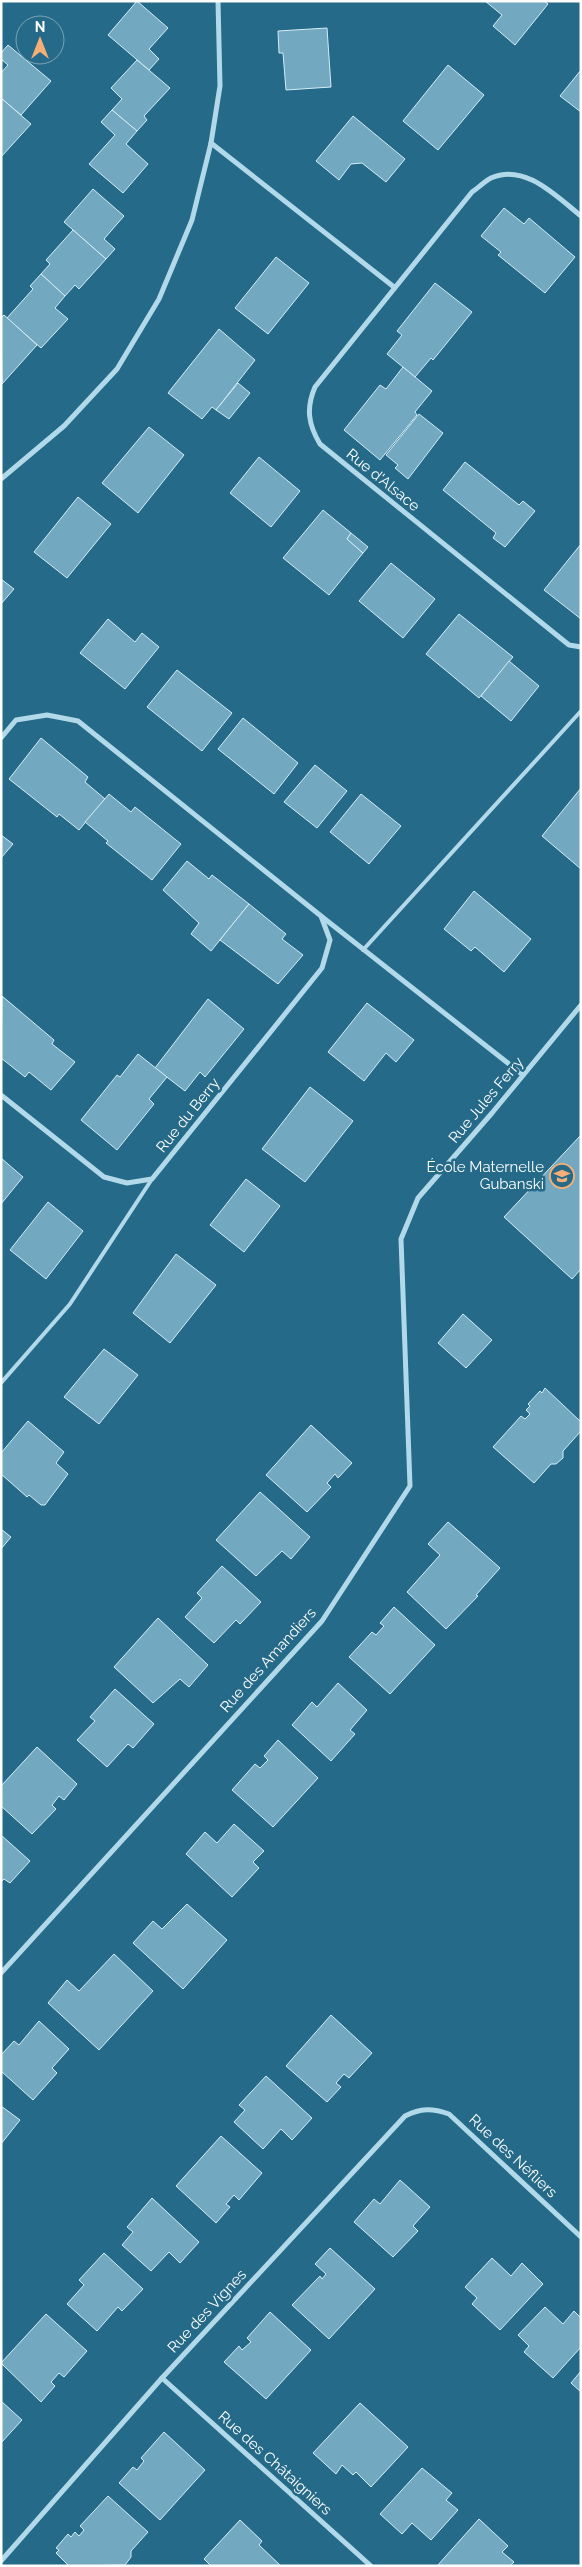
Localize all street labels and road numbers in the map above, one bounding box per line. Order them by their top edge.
street label: Rue d'Alsace [343,445,423,515]
street label: Rue Jules Ferry [445,1053,527,1147]
street label: Rue du Berry [152,1074,224,1156]
street label: Rue des Amandiers [216,1604,320,1716]
street label: Rue des Néfliers [465,2111,561,2201]
street label: Rue des Vignes [164,2266,250,2356]
street label: Rue des Châtaigniers [214,2407,336,2519]

